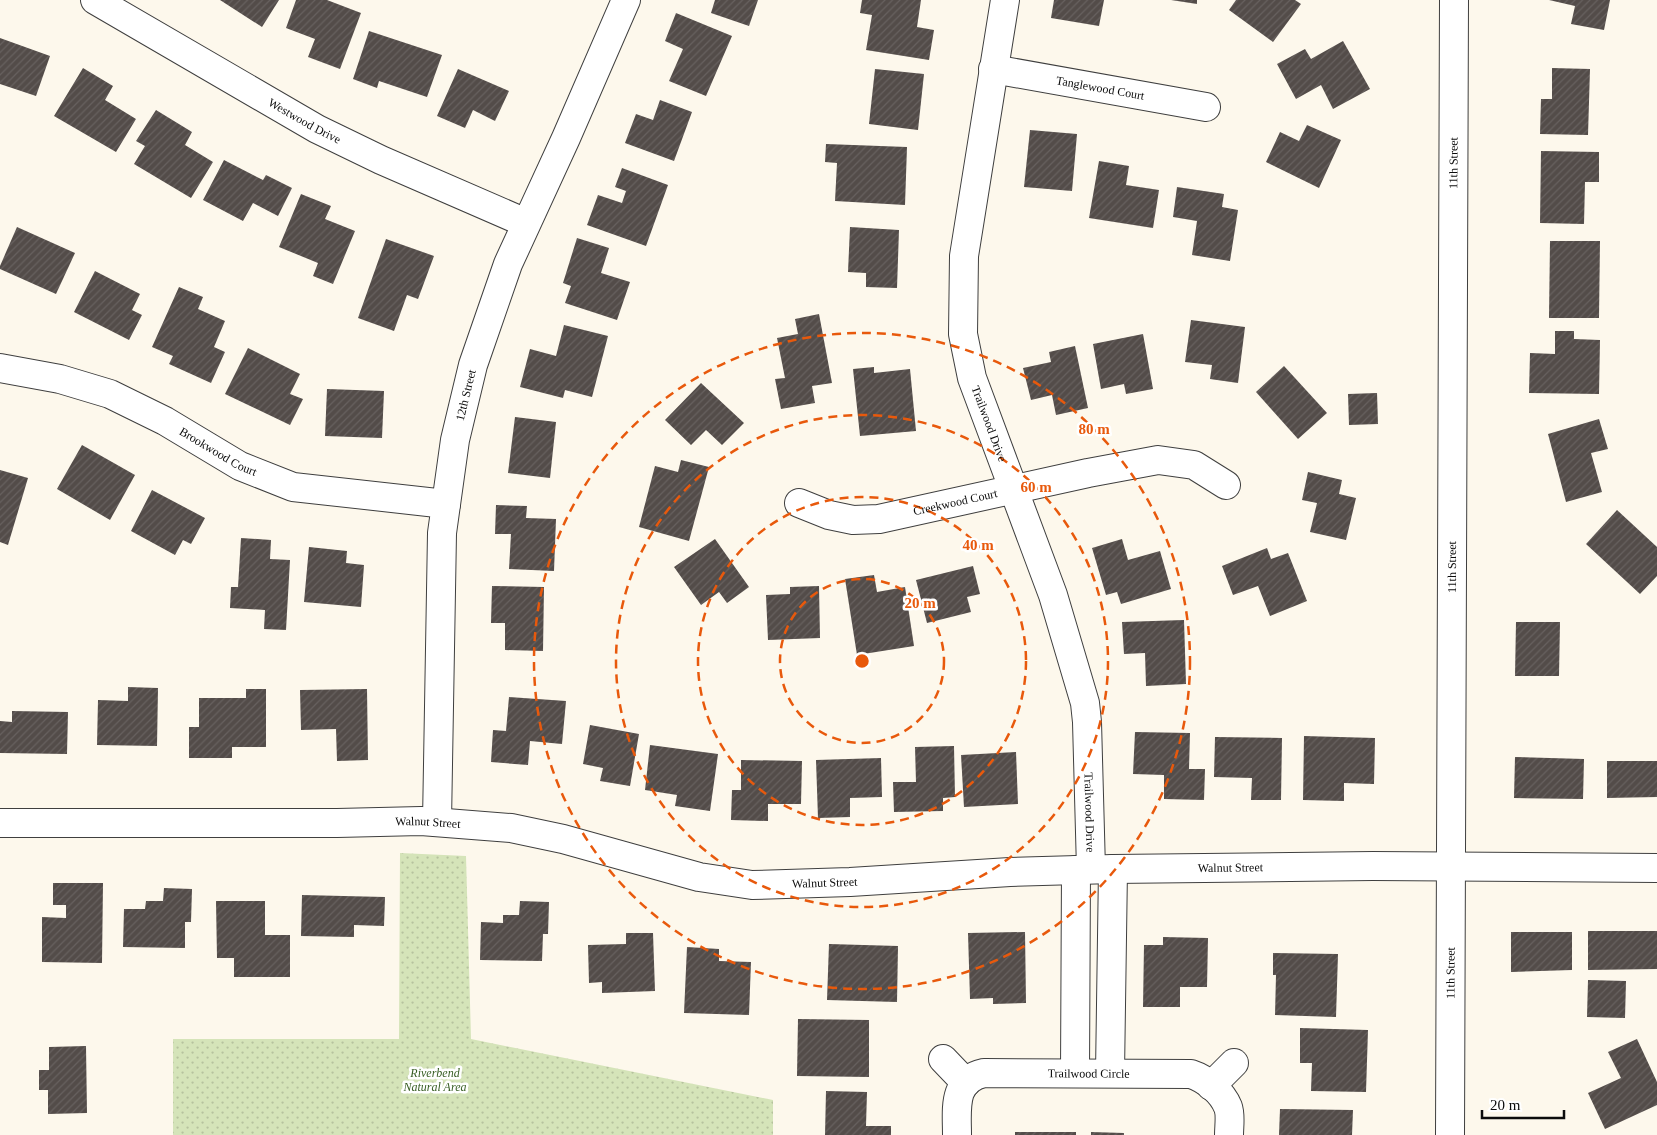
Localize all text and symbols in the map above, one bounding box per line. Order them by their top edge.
street label: Tanglewood Court [1055,73,1146,103]
street label: Westwood Drive [266,95,343,146]
street label: 11th Street [1446,136,1461,189]
street label: 12th Street [453,367,479,422]
street label: Trailwood Drive [969,384,1010,464]
text: 80 m [1078,421,1110,437]
street label: Brookwood Court [177,424,260,479]
text: 60 m [1020,479,1052,495]
street label: Creekwood Court [912,486,999,518]
text: 40 m [962,537,994,553]
street label: 11th Street [1445,540,1459,593]
text: 20 m [904,595,936,611]
centre of rings [853,652,871,670]
street label: Trailwood Drive [1081,772,1098,853]
street label: Walnut Street [395,814,462,831]
street label: Walnut Street [1198,860,1264,875]
street label: Walnut Street [792,875,858,891]
street label: 11th Street [1443,946,1458,999]
park label: Riverbend Natural Area [402,1066,467,1094]
street label: Trailwood Circle [1048,1066,1130,1081]
scale bar [1482,1088,1564,1120]
text: 20 m [1490,1097,1521,1113]

